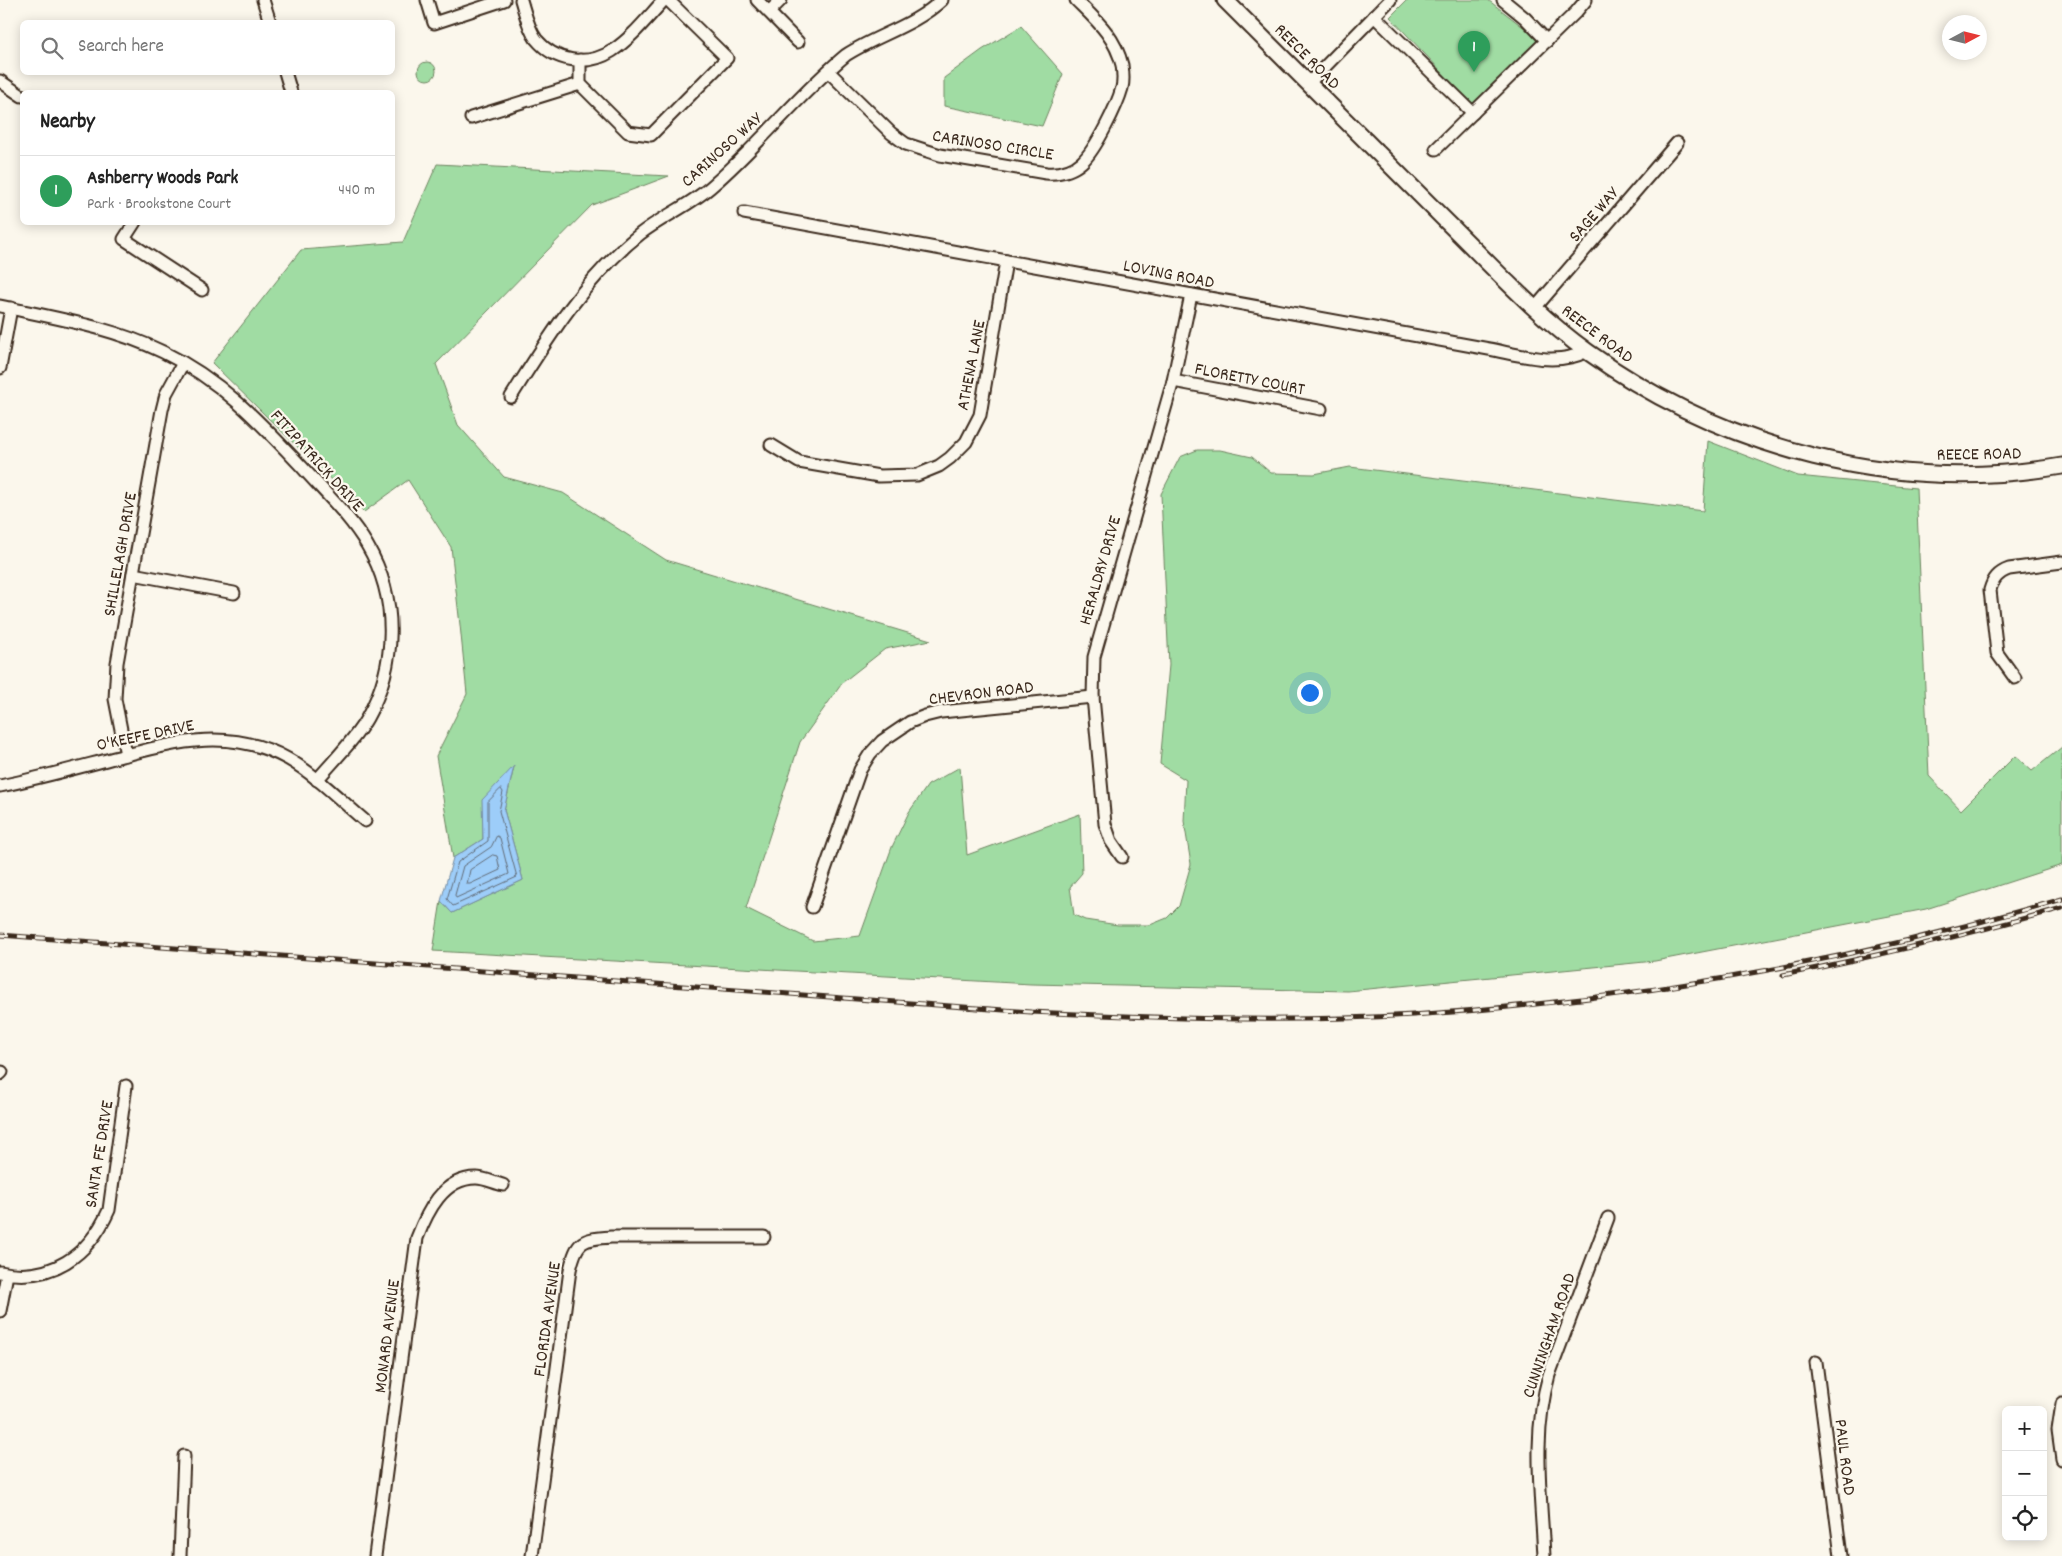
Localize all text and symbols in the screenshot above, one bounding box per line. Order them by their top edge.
north arrow [1942,15,1987,60]
street label: REECE ROAD [1268,19,1345,96]
search box [20,20,395,75]
pin: 1 [1458,31,1490,72]
icon: search [38,34,66,62]
text: Search here [78,34,164,61]
street label: CARINOSO WAY [677,107,770,194]
text: Nearby [40,108,95,138]
street label: CARINOSO CIRCLE [930,125,1055,168]
text: Ashberry Woods Park [87,166,238,193]
text: 1 [54,179,58,202]
text: 440 m [338,179,375,202]
street label: SAGE WAY [1564,182,1627,249]
text: Park · Brookstone Court [87,193,231,216]
street label: LOVING ROAD [1121,254,1216,297]
street label: REECE ROAD [1555,300,1638,370]
street label: ATHENA LANE [951,318,993,413]
street label: FLORETTY COURT [1192,358,1307,403]
street label: FITZPATRICK DRIVE [263,405,369,518]
street label: REECE ROAD [1937,442,2022,469]
street label: SHILLELAGH DRIVE [98,490,145,619]
street label: HERALDRY DRIVE [1074,513,1129,628]
street label: CHEVRON ROAD [928,676,1035,713]
your location [1297,680,1323,706]
street label: O'KEEFE DRIVE [94,714,197,759]
street label: SANTA FE DRIVE [80,1099,121,1210]
street label: FLORIDA AVENUE [528,1260,569,1378]
street label: CUNNINGHAM ROAD [1517,1270,1583,1402]
street label: MONARD AVENUE [369,1278,408,1394]
map controls [2002,1406,2047,1541]
button: + [2002,1406,2047,1451]
street label: PAUL ROAD [1826,1418,1861,1497]
button: − [2002,1451,2047,1496]
button: locate [2002,1496,2047,1541]

